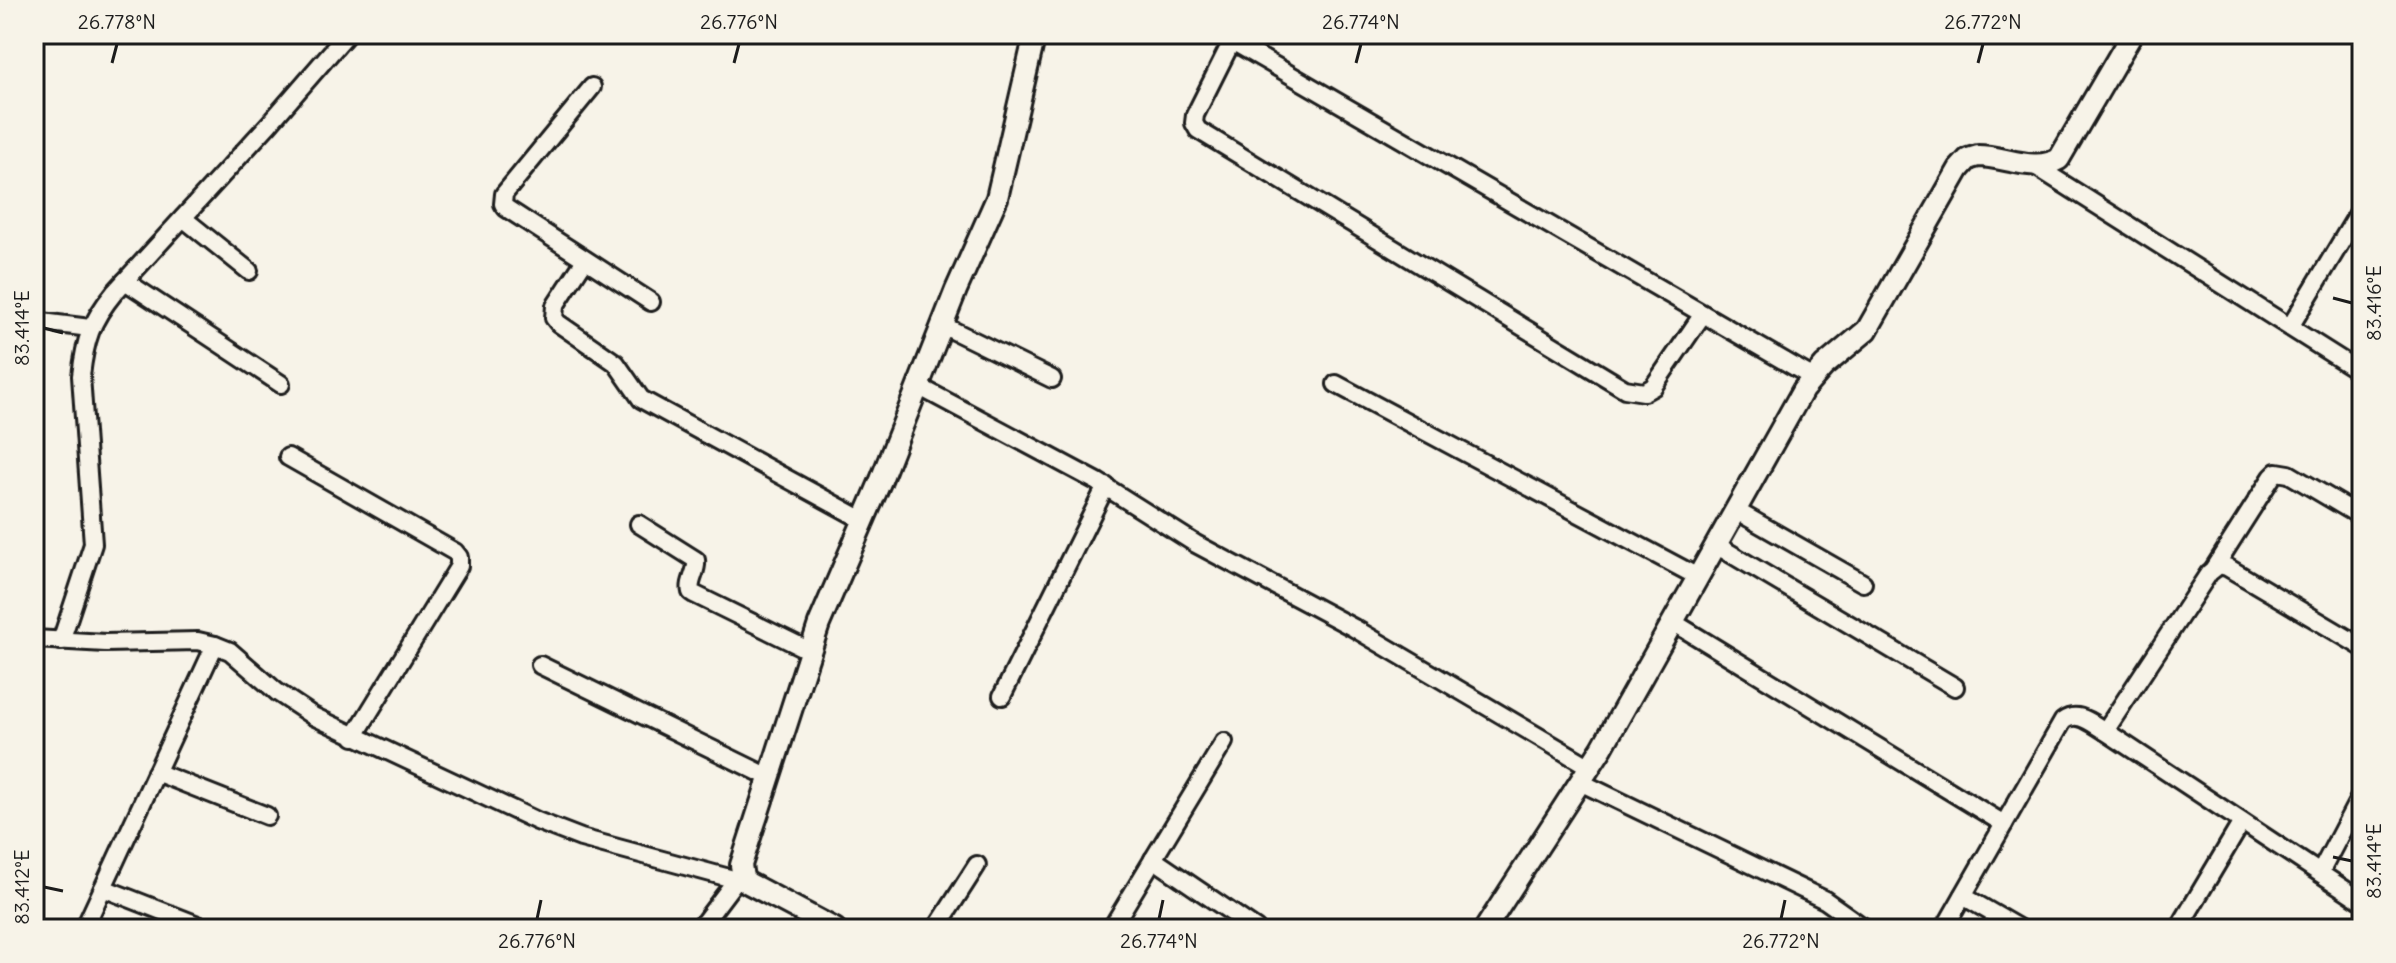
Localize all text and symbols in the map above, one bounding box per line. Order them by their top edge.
text: 26.778°N [78,9,156,34]
text: 26.776°N [700,9,778,34]
text: 26.774°N [1322,9,1400,34]
text: 26.772°N [1944,9,2022,34]
text: 83.416°E [2361,265,2386,341]
text: 83.414°E [9,290,34,366]
text: 83.414°E [2361,823,2386,899]
text: 83.412°E [9,849,34,925]
text: 26.776°N [498,928,576,953]
text: 26.774°N [1120,928,1198,953]
text: 26.772°N [1742,928,1820,953]

